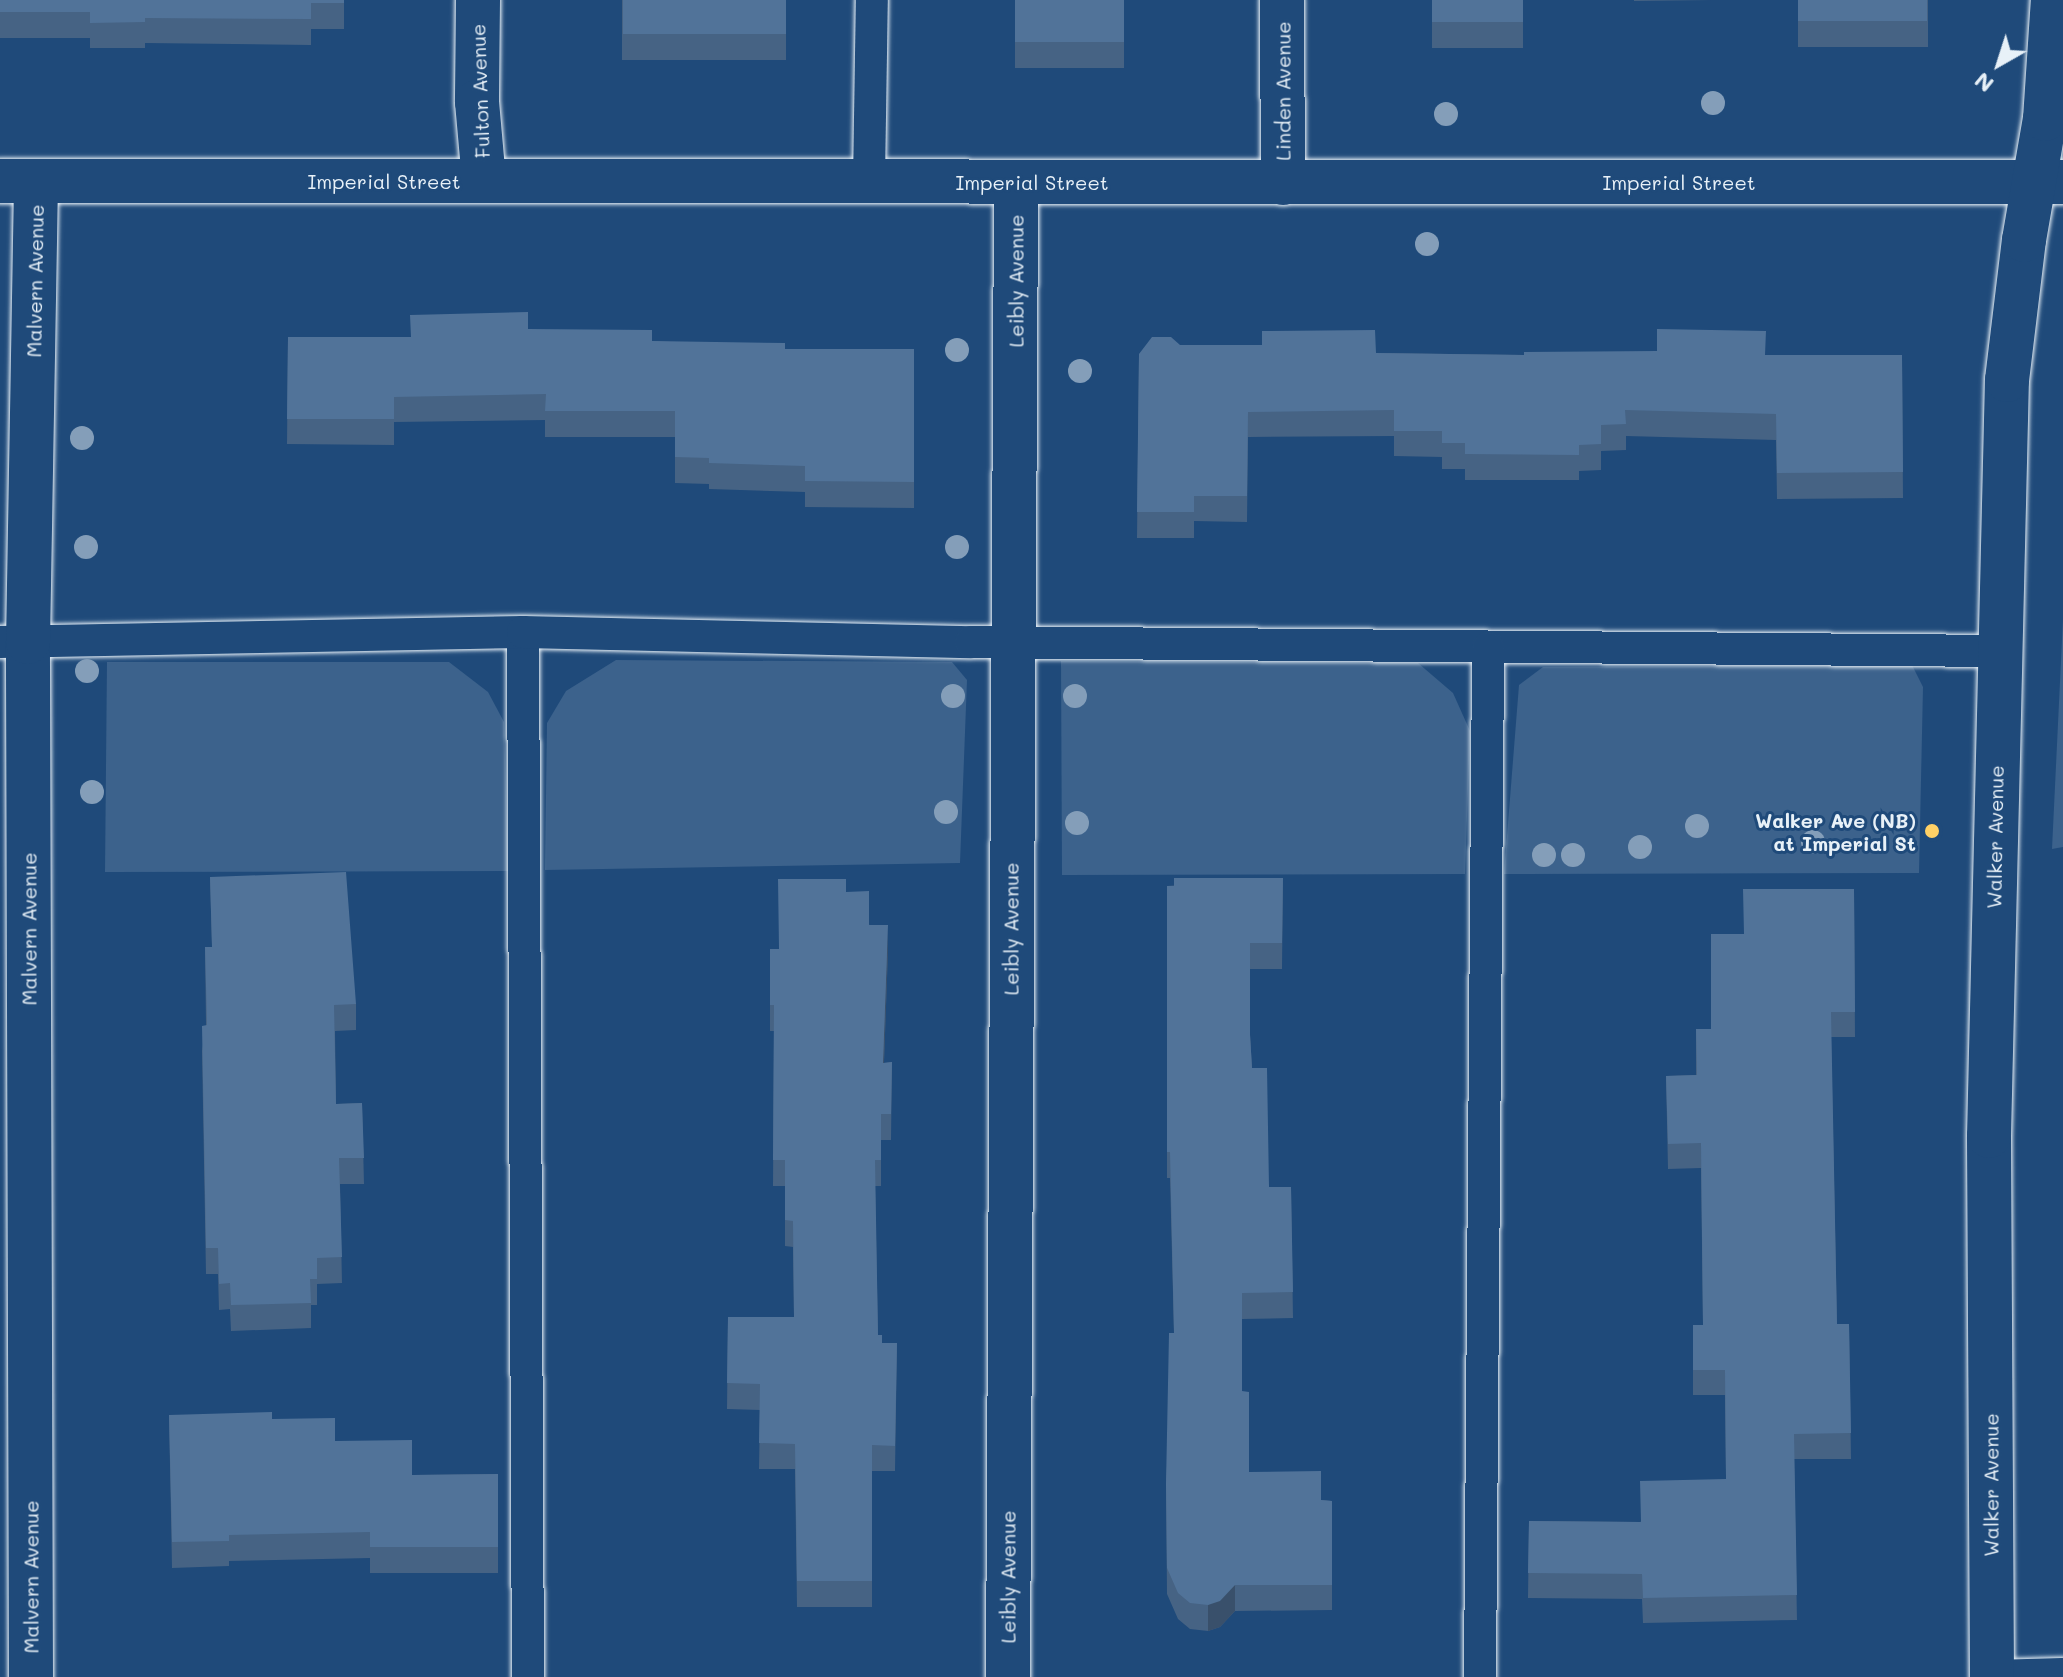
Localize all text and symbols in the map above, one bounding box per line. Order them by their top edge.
street label: Linden Avenue [1271,21,1295,161]
street label: Fulton Avenue [466,23,494,159]
north arrow [1959,24,2039,104]
text: N [1968,67,1999,100]
street label: Imperial Street [307,169,461,193]
street label: Imperial Street [955,170,1109,194]
street label: Imperial Street [1602,170,1756,194]
street label: Malvern Avenue [22,204,48,358]
street label: Leibly Avenue [1004,215,1028,347]
street label: Walker Avenue [1982,765,2008,909]
place label: Walker Ave (NB) at Imperial St [1755,808,1916,855]
marker: Walker Ave (NB) at Imperial St [1923,822,1941,840]
street label: Malvern Avenue [17,852,41,1006]
street label: Leibly Avenue [999,863,1023,995]
street label: Walker Avenue [1979,1413,2003,1557]
street label: Malvern Avenue [19,1500,43,1654]
street label: Leibly Avenue [996,1511,1020,1643]

